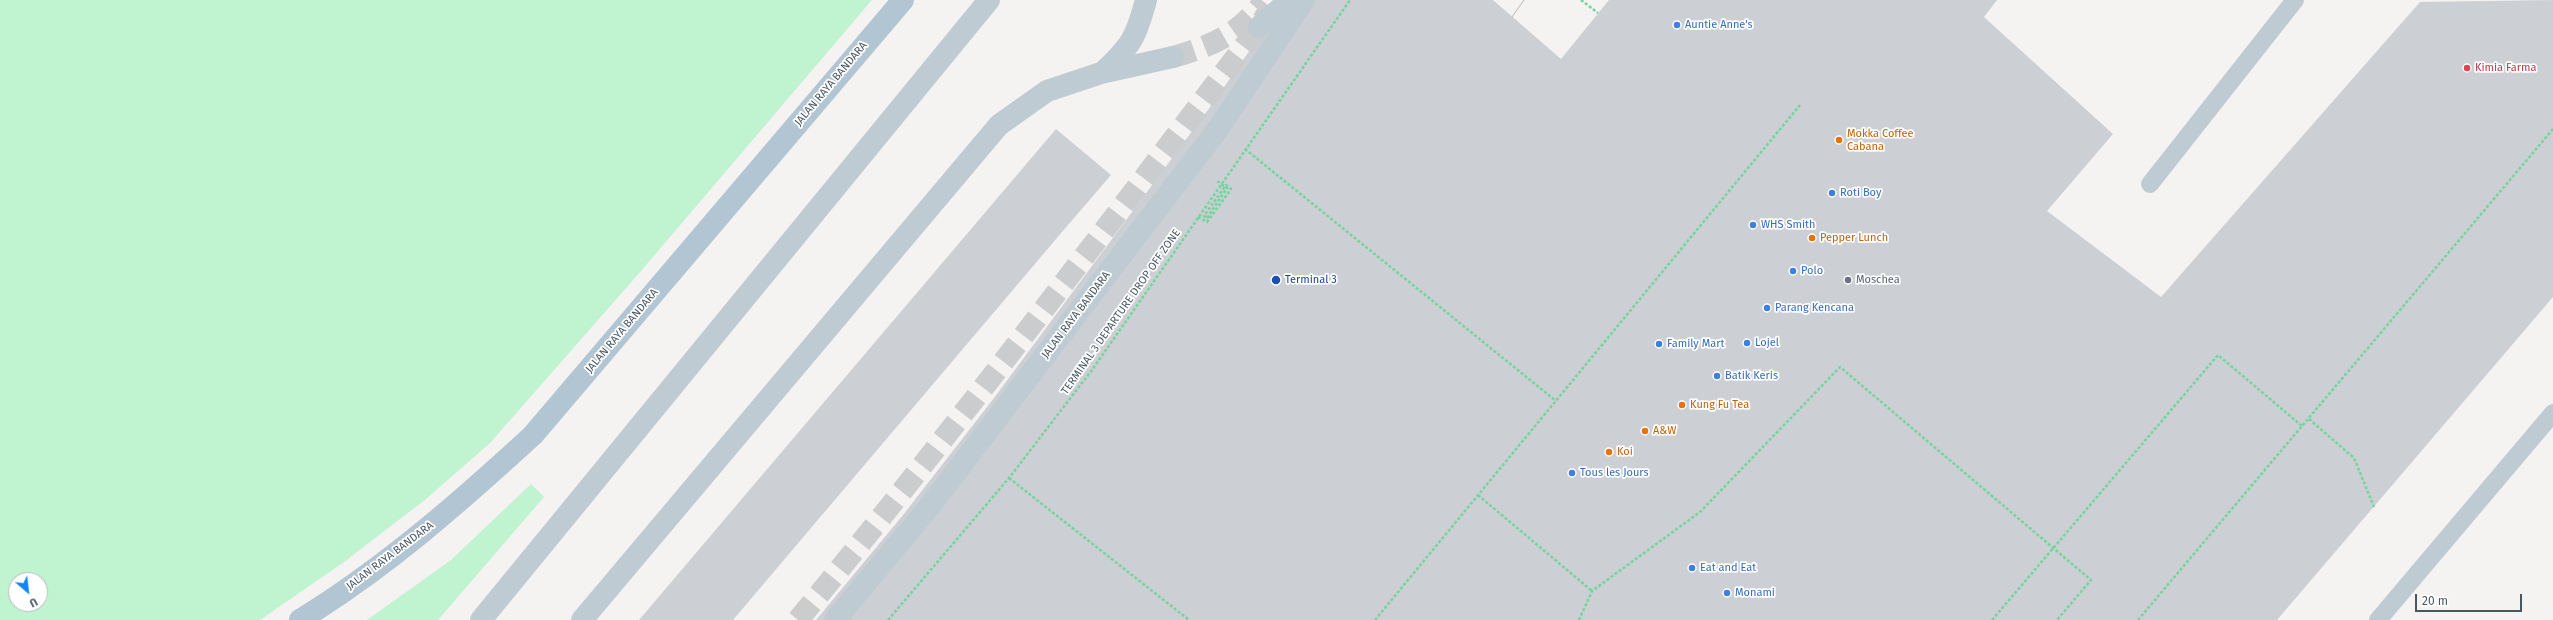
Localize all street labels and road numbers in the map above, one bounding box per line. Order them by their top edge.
street label: JALAN RAYA BANDARA [792,39,870,129]
street label: TERMINAL 3 DEPARTURE DROP OFF ZONE [1059,227,1183,397]
street label: JALAN RAYA BANDARA [1039,269,1113,361]
street label: JALAN RAYA BANDARA [583,286,661,376]
street label: JALAN RAYA BANDARA [344,519,436,593]

